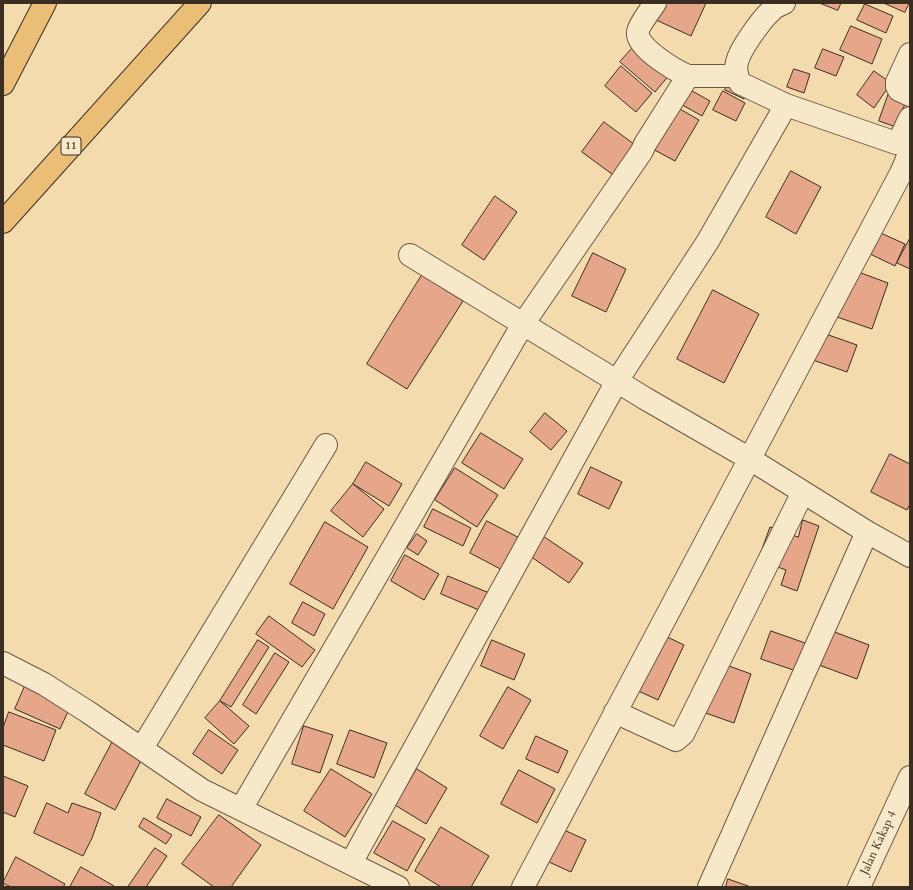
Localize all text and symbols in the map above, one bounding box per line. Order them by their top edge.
road number: 11 [61,137,81,155]
street label: Jalan Kakap 4 [858,809,900,877]

